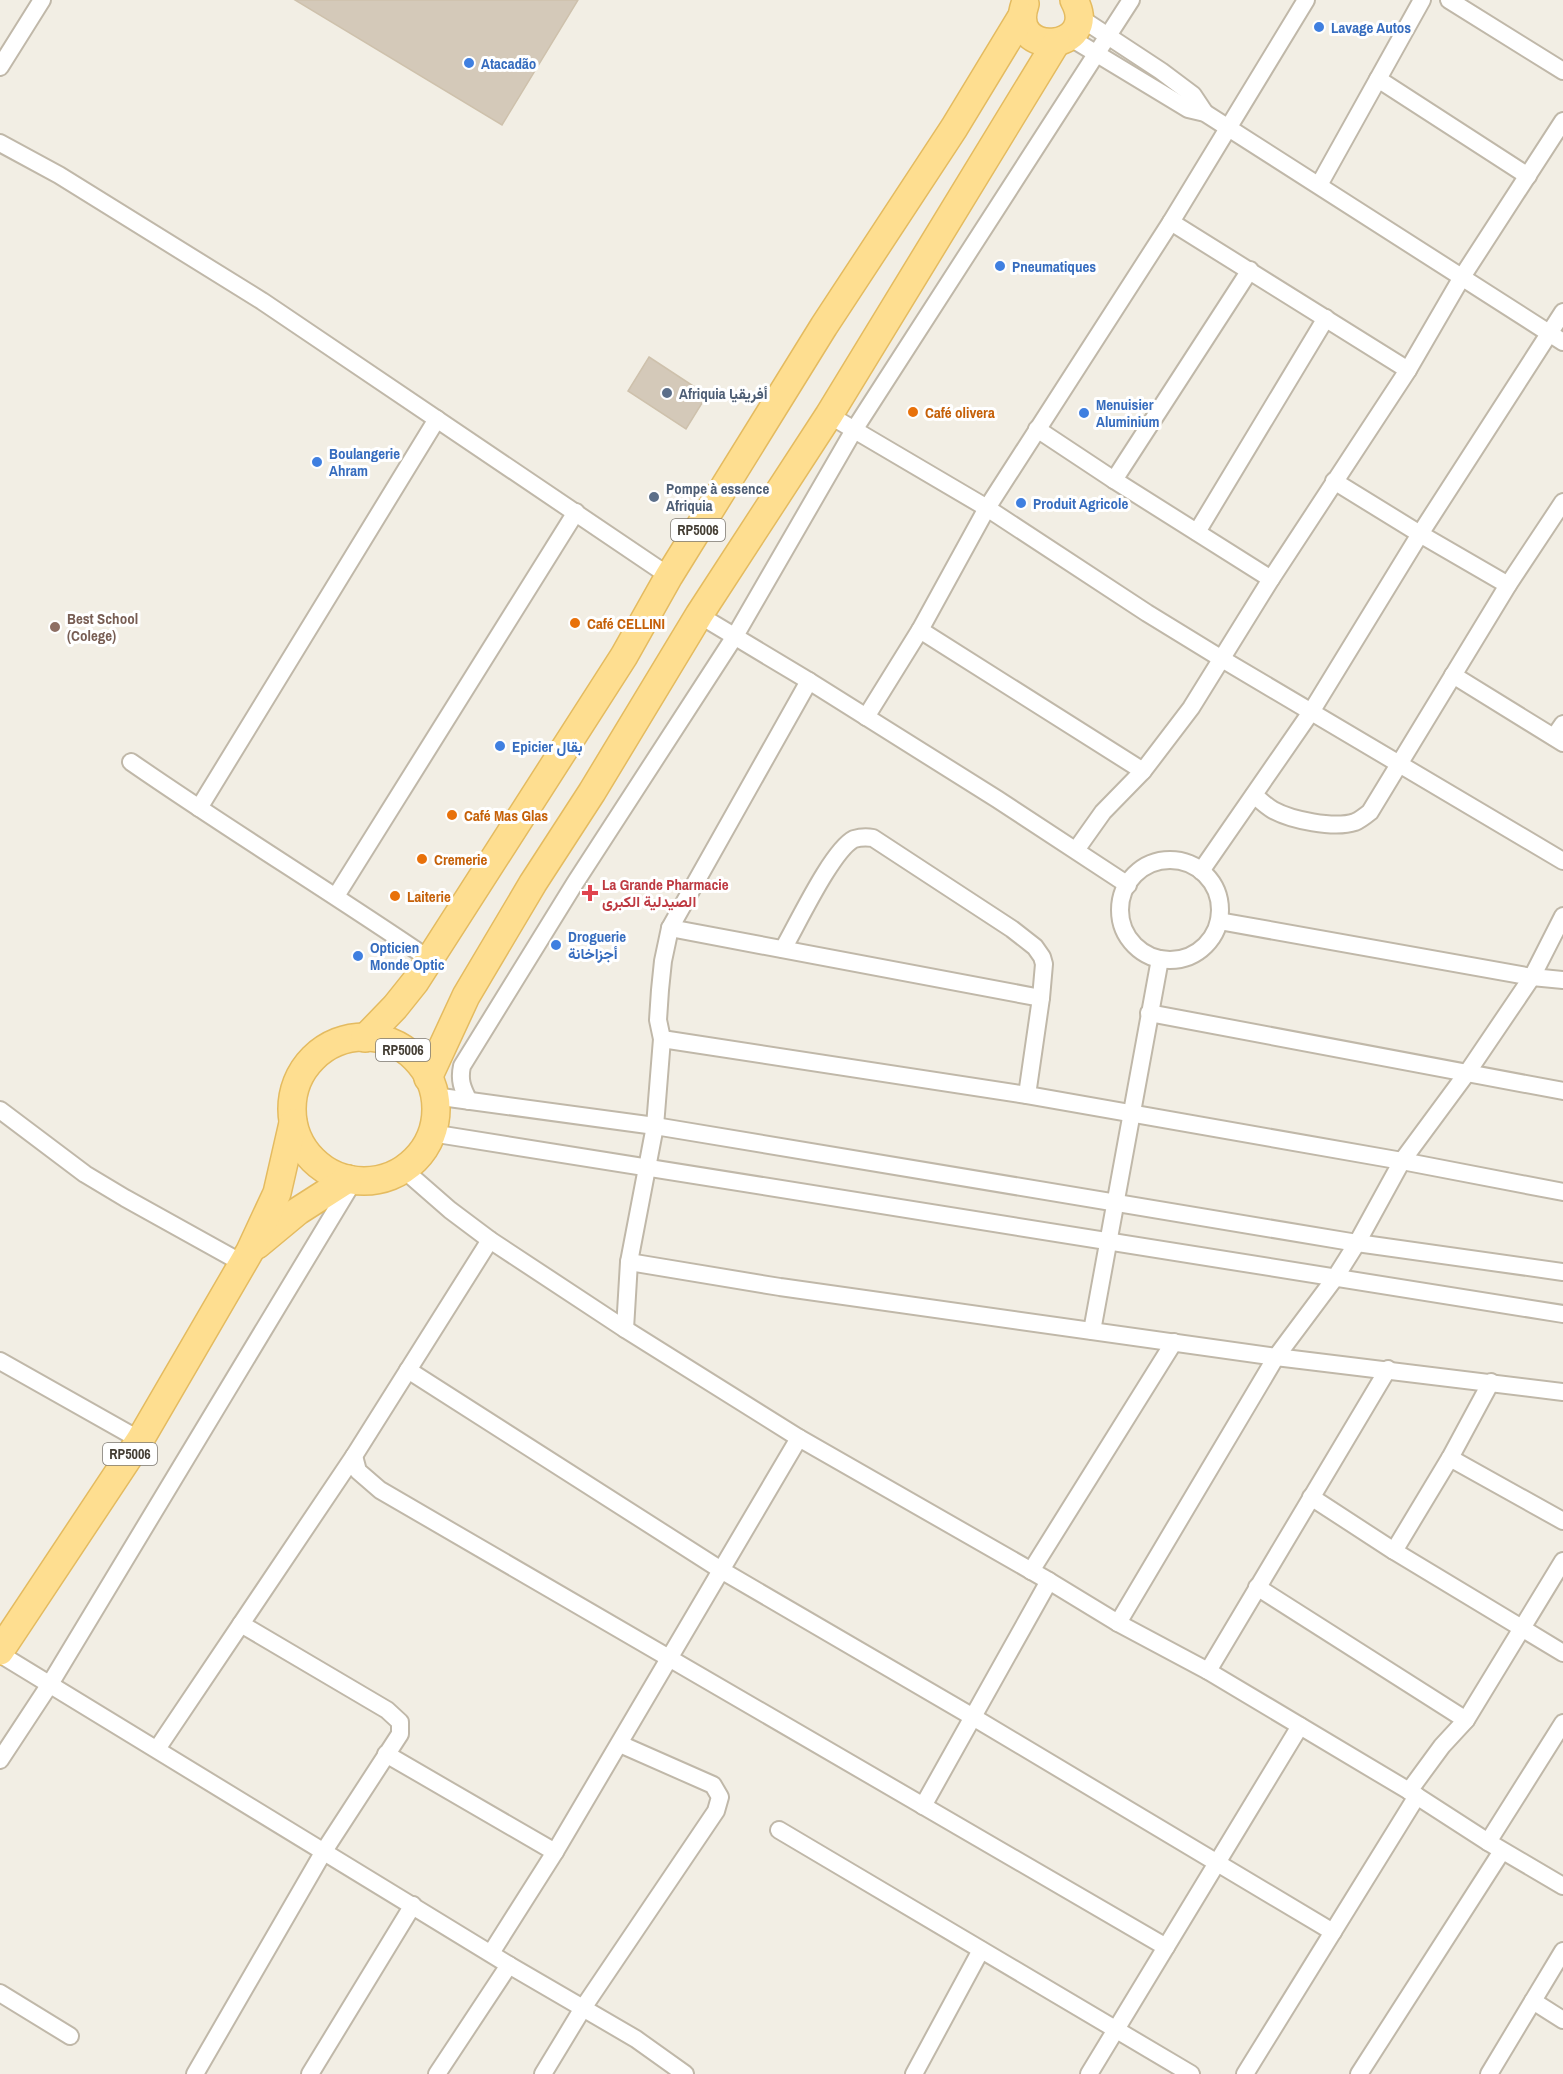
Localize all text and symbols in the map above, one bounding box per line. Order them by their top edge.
place label: Lavage Autos [1331,17,1411,38]
marker: Lavage Autos [1312,20,1326,34]
place label: Atacadão [481,53,536,74]
marker: Atacadão [462,56,476,70]
place label: Pneumatiques [1012,256,1096,277]
marker: Pneumatiques [993,259,1007,273]
place label: Afriquia أفريقيا [679,383,768,404]
marker: Afriquia أفريقيا [660,386,674,400]
place label: Menuisier Aluminium [1096,394,1160,432]
place label: Café olivera [925,402,995,423]
marker: Café olivera [906,405,920,419]
marker: Menuisier Aluminium [1077,406,1091,420]
place label: Boulangerie Ahram [329,443,400,481]
marker: Boulangerie Ahram [310,455,324,469]
place label: Pompe à essence Afriquia [666,478,769,516]
marker: Pompe à essence Afriquia [647,490,661,504]
place label: Produit Agricole [1033,493,1128,514]
marker: Produit Agricole [1014,496,1028,510]
road number: RP5006 [671,519,725,541]
place label: Best School (Colege) [67,608,138,646]
place label: Café CELLINI [587,613,665,634]
marker: Café CELLINI [568,616,582,630]
marker: Best School (Colege) [48,620,62,634]
place label: Epicier بقال [512,736,583,757]
marker: Epicier بقال [493,739,507,753]
place label: Café Mas Glas [464,805,548,826]
marker: Café Mas Glas [445,808,459,822]
place label: Cremerie [434,849,487,870]
marker: Cremerie [415,852,429,866]
place label: La Grande Pharmacie الصيدلية الكبرى [602,874,729,912]
place label: Laiterie [407,886,451,907]
marker: La Grande Pharmacie الصيدلية الكبرى [583,886,597,900]
marker: Laiterie [388,889,402,903]
place label: Droguerie أجزاخانة [568,926,626,964]
place label: Opticien Monde Optic [370,937,445,975]
marker: Droguerie أجزاخانة [549,938,563,952]
marker: Opticien Monde Optic [351,949,365,963]
road number: RP5006 [376,1039,430,1061]
road number: RP5006 [103,1443,157,1465]

